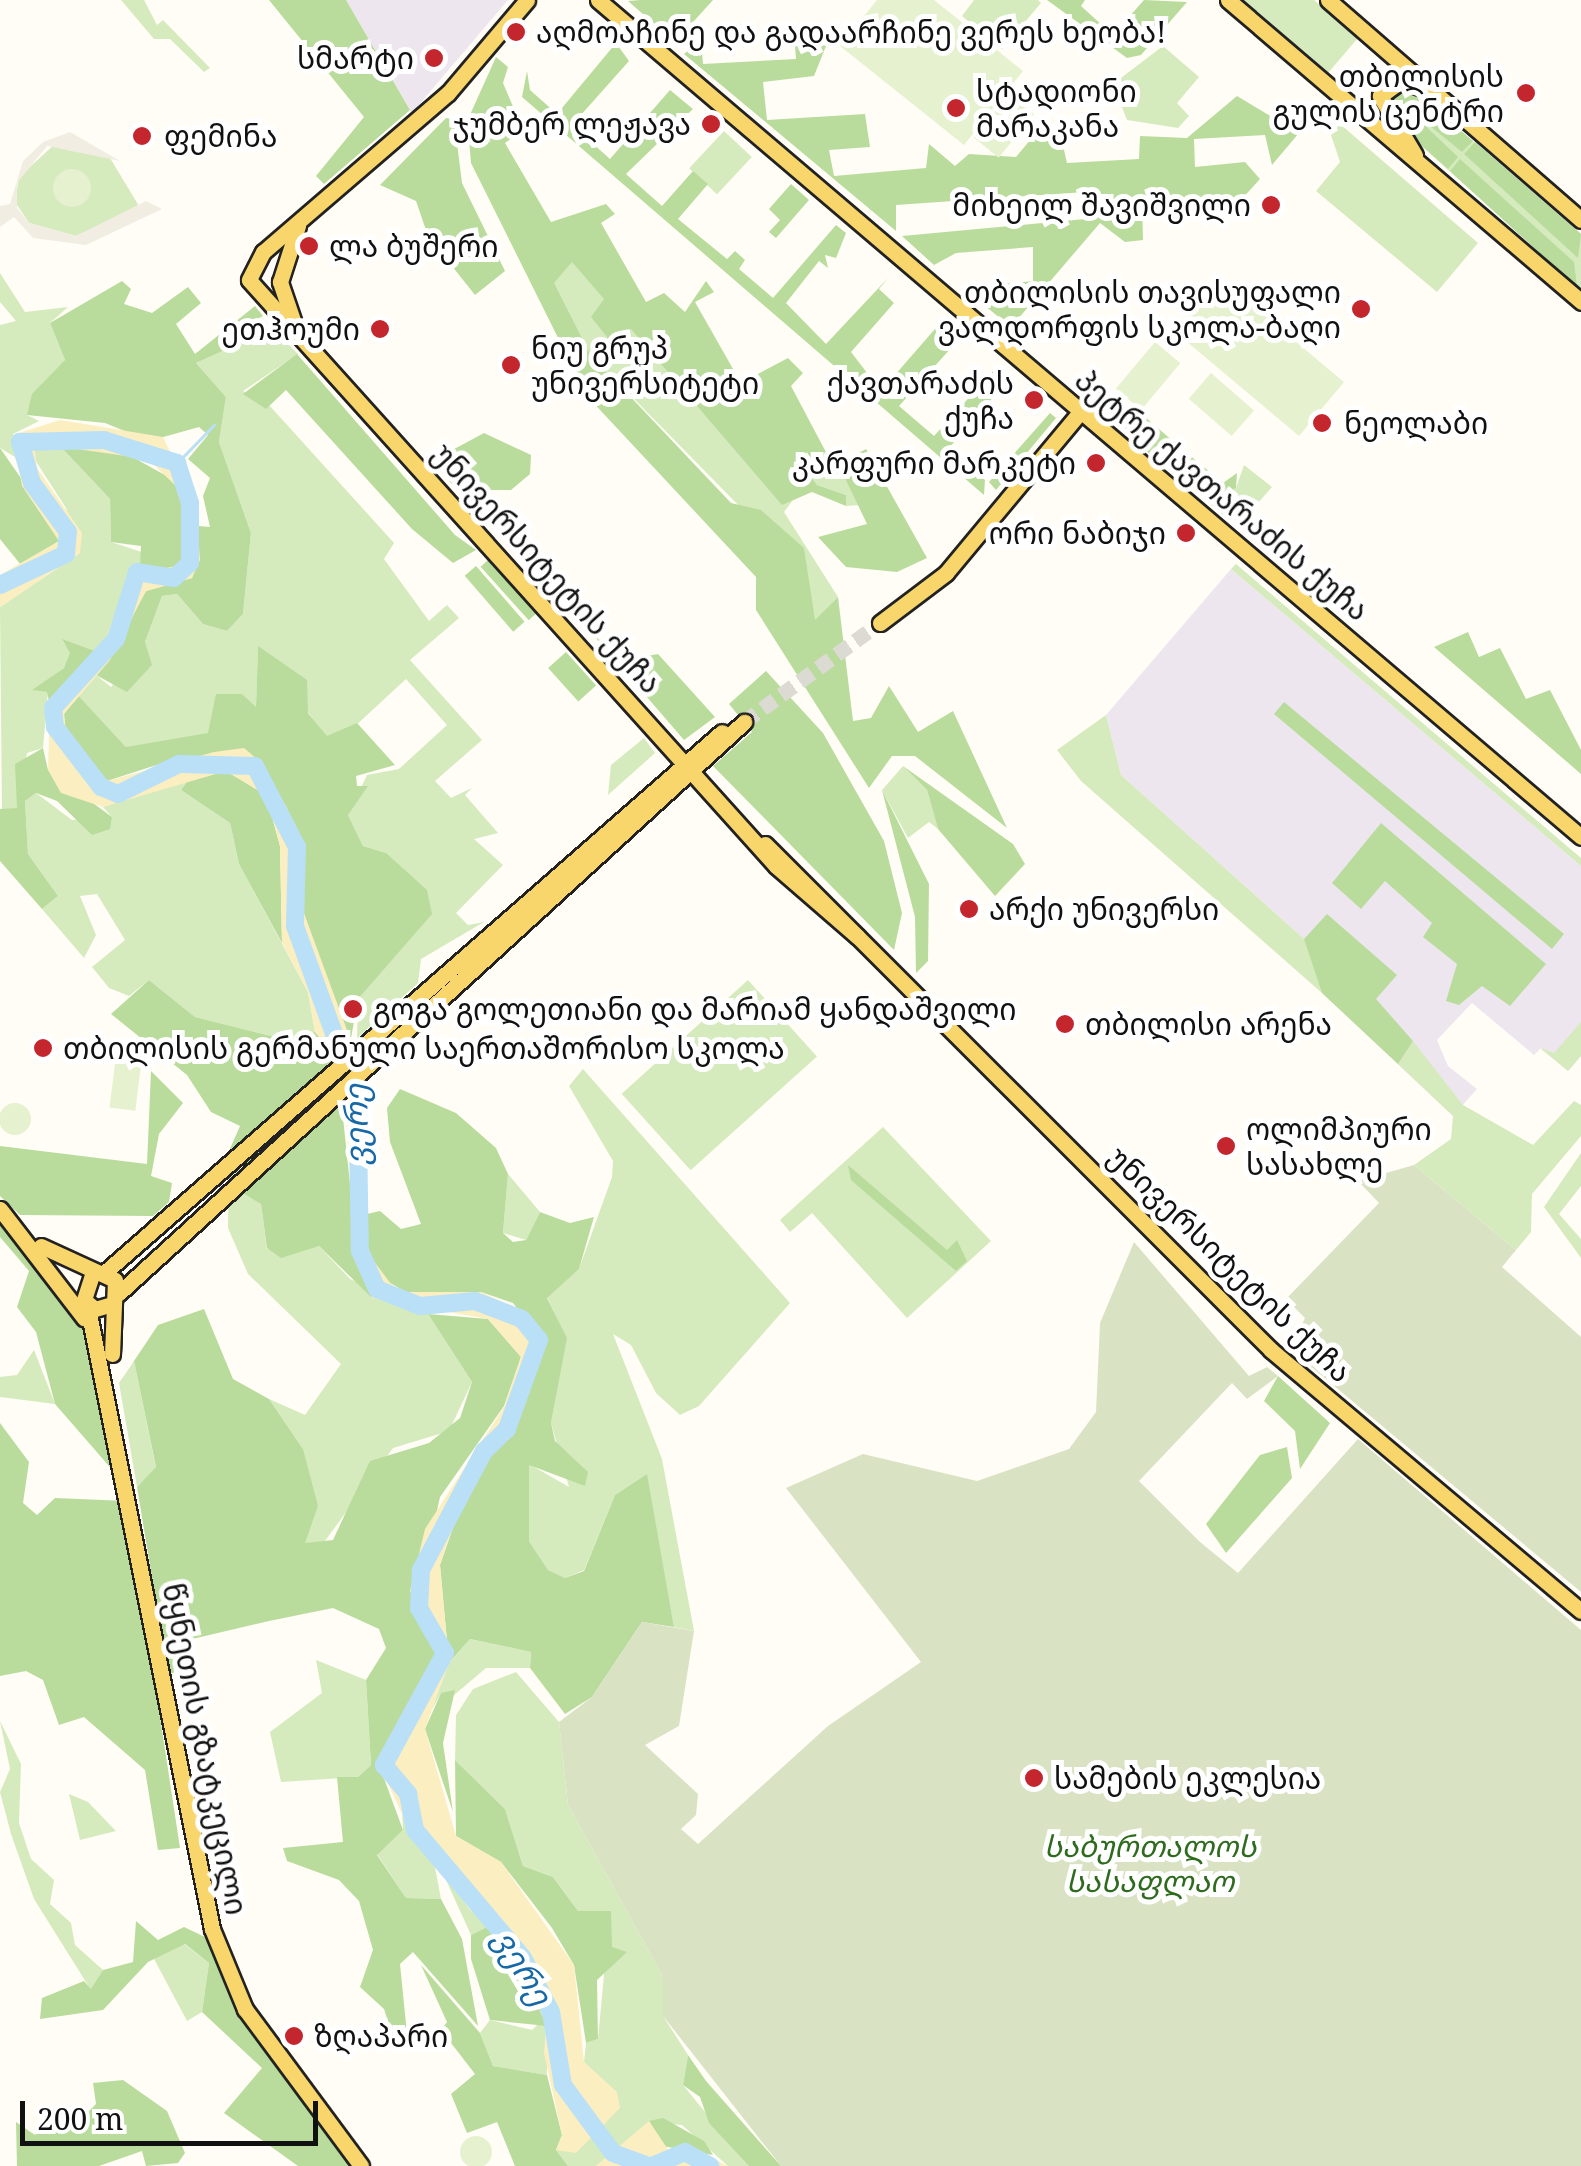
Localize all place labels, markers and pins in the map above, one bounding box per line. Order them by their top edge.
place label: აღმოაჩინე და გადაარჩინე ვერეს ხეობა! [536,14,1166,50]
marker: აღმოაჩინე და გადაარჩინე ვერეს ხეობა! [505,21,527,43]
place label: სმარტი [297,40,414,76]
marker: სმარტი [423,47,445,69]
place label: თბილისის გულის ცენტრი [1272,58,1504,128]
place label: სტადიონი მარაკანა [976,73,1137,144]
marker: თბილისის გულის ცენტრი [1513,80,1539,106]
marker: სტადიონი მარაკანა [945,97,967,119]
place label: ჯუმბერ ლეჟავა [453,106,691,142]
marker: ჯუმბერ ლეჟავა [700,113,722,135]
place label: ფემინა [164,118,277,154]
marker: ფემინა [129,123,155,149]
place label: მიხეილ შავიშვილი [952,187,1251,223]
marker: მიხეილ შავიშვილი [1260,194,1282,216]
place label: ლა ბუშერი [329,228,498,264]
marker: ლა ბუშერი [298,235,320,257]
place label: თბილისის თავისუფალი ვალდორფის სკოლა-ბაღი [938,274,1341,344]
marker: თბილისის თავისუფალი ვალდორფის სკოლა-ბაღი [1350,298,1372,320]
place label: ეთჰოუმი [222,311,360,347]
marker: ეთჰოუმი [369,318,391,340]
place label: ნიუ გრუპ უნივერსიტეტი [531,330,759,400]
marker: ნიუ გრუპ უნივერსიტეტი [500,354,522,376]
place label: ქავთარაძის ქუჩა [826,365,1014,436]
marker: ქავთარაძის ქუჩა [1023,389,1045,411]
place label: ნეოლაბი [1344,405,1488,441]
marker: ნეოლაბი [1309,410,1335,436]
place label: კარფური მარკეტი [792,445,1076,481]
marker: კარფური მარკეტი [1085,452,1107,474]
place label: ორი ნაბიჯი [989,515,1166,551]
marker: ორი ნაბიჯი [1175,522,1197,544]
place label: არქი უნივერსი [989,891,1219,927]
marker: არქი უნივერსი [958,898,980,920]
place label: გოგა გოლეთიანი და მარიამ ყანდაშვილი [373,991,1017,1027]
marker: გოგა გოლეთიანი და მარიამ ყანდაშვილი [342,998,364,1020]
place label: თბილისი არენა [1085,1006,1332,1042]
marker: თბილისი არენა [1054,1013,1076,1035]
place label: თბილისის გერმანული საერთაშორისო სკოლა [63,1030,785,1066]
marker: თბილისის გერმანული საერთაშორისო სკოლა [32,1037,54,1059]
place label: ოლიმპიური სასახლე [1246,1111,1432,1182]
marker: ოლიმპიური სასახლე [1215,1135,1237,1157]
place label: სამების ეკლესია [1054,1760,1321,1796]
marker: სამების ეკლესია [1023,1767,1045,1789]
place label: ზღაპარი [314,2018,448,2054]
marker: ზღაპარი [283,2025,305,2047]

